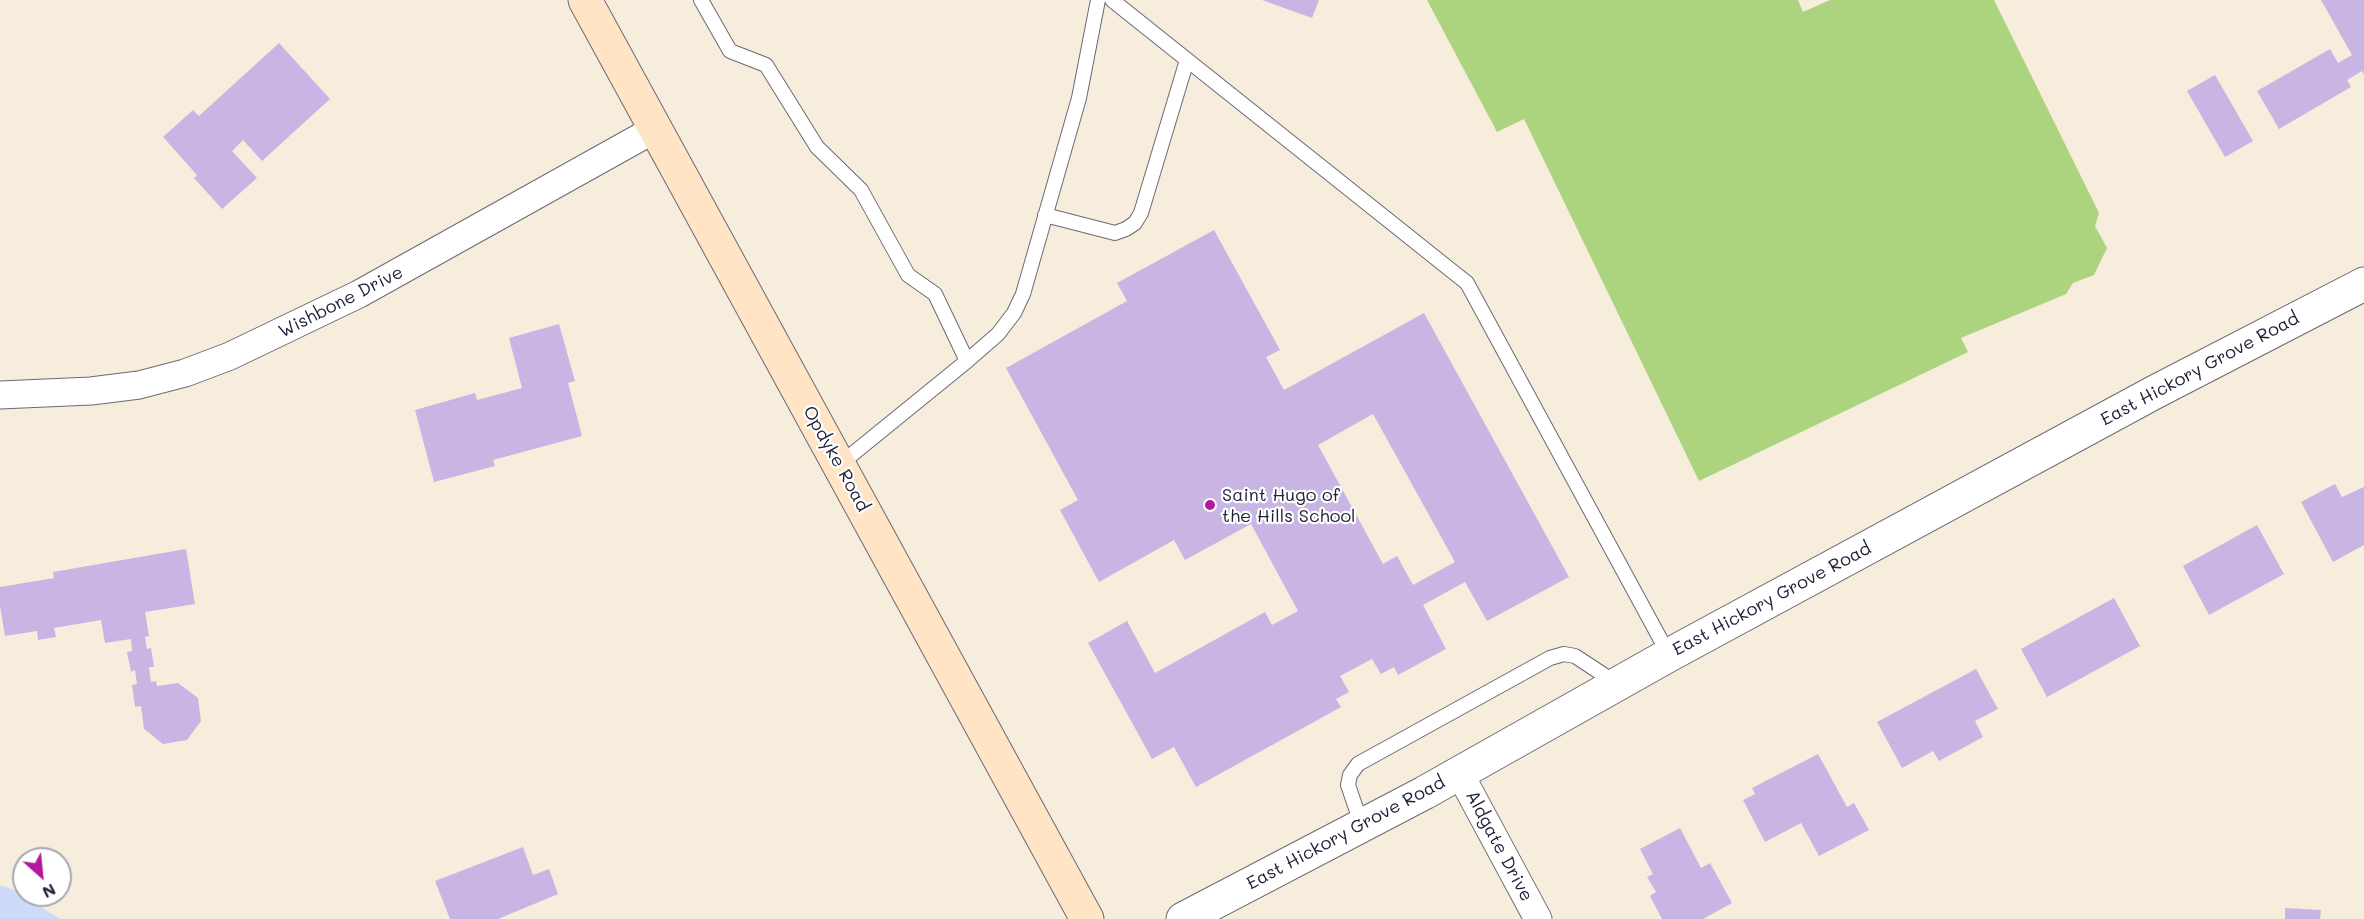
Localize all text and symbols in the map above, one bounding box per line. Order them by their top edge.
street label: Wishbone Drive [275,261,407,343]
street label: East Hickory Grove Road [2097,307,2303,431]
street label: Opdyke Road [798,402,874,516]
place label: Saint Hugo of the Hills School [1222,484,1356,526]
marker: Saint Hugo of the Hills School [1203,498,1217,512]
street label: East Hickory Grove Road [1669,537,1875,661]
street label: East Hickory Grove Road [1243,771,1449,895]
street label: Aldgate Drive [1461,787,1537,905]
north arrow [12,847,72,907]
text: N [39,880,60,904]

